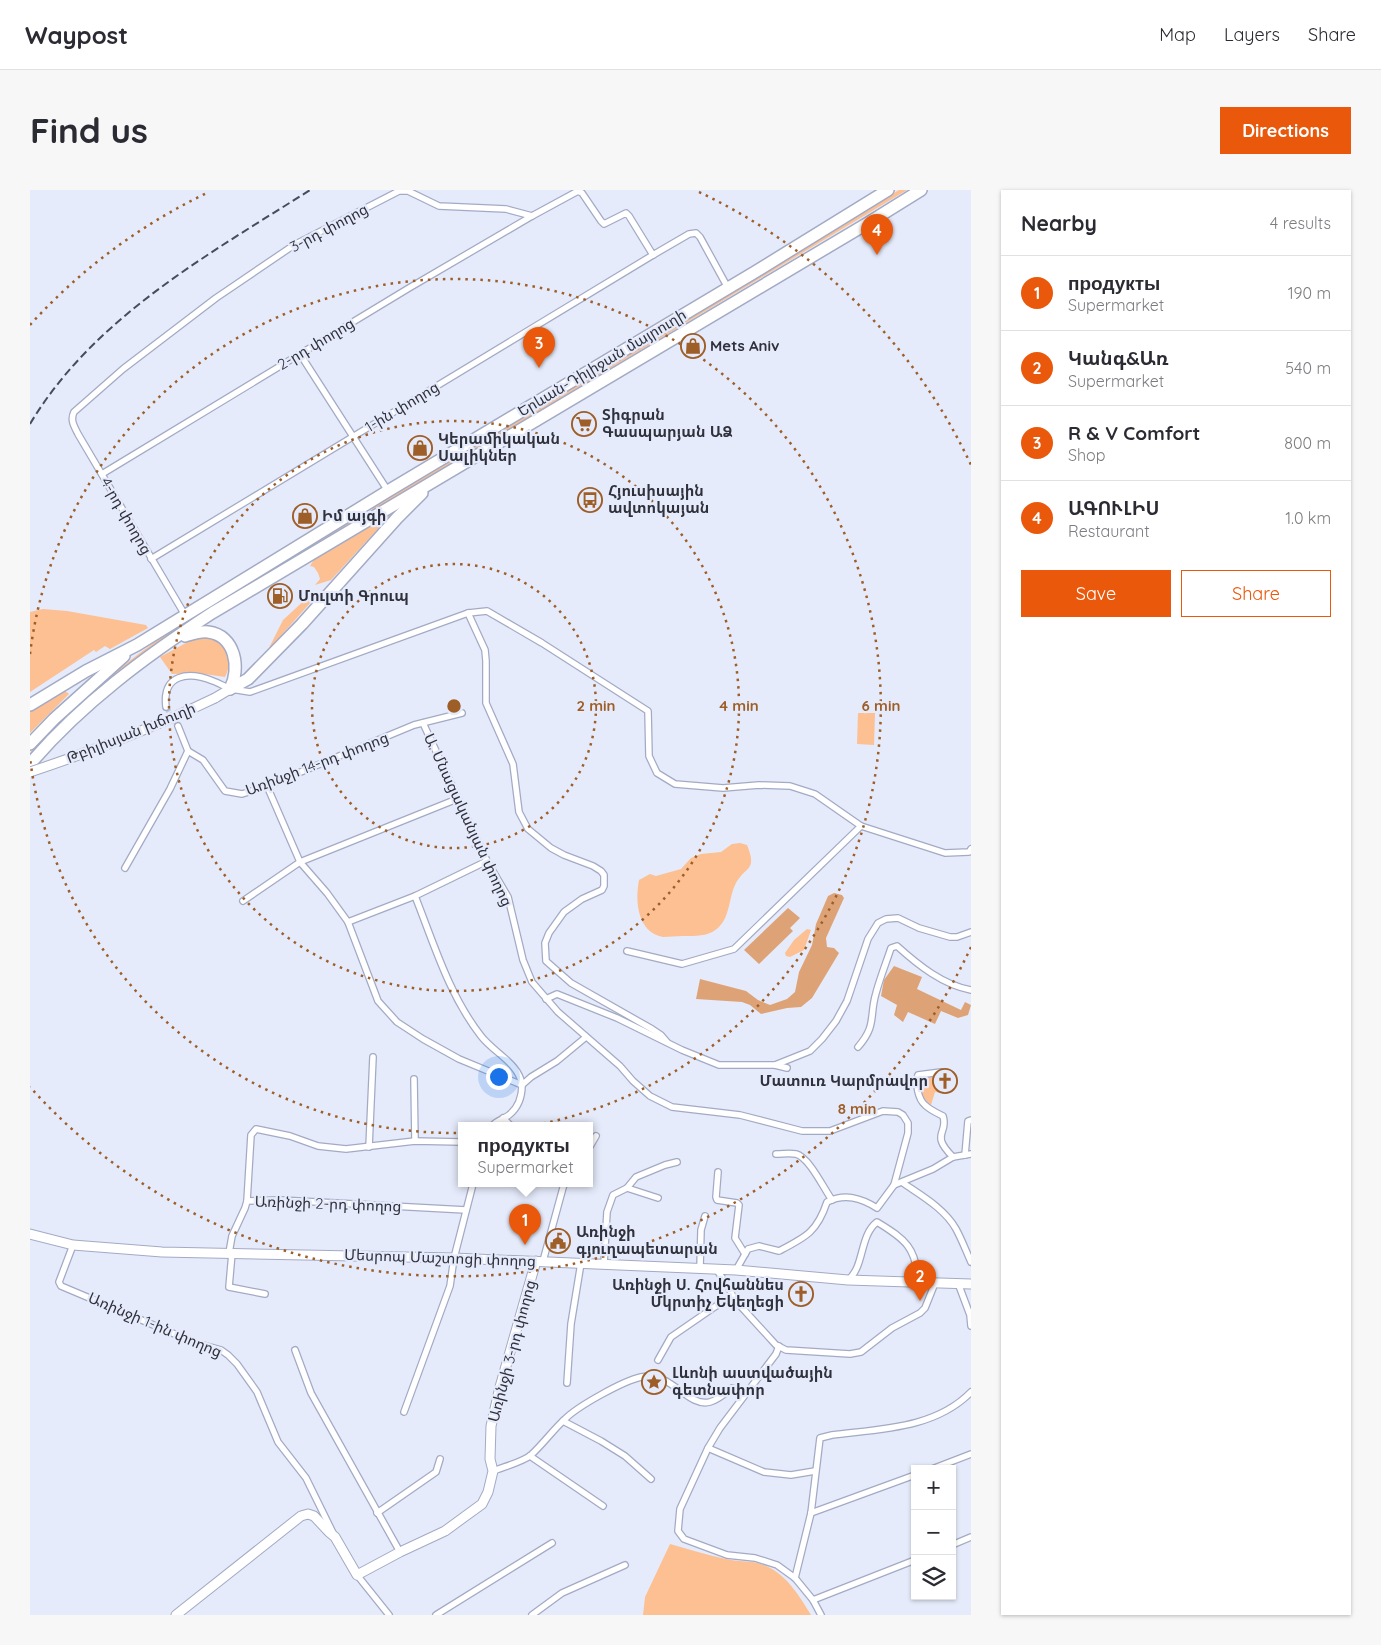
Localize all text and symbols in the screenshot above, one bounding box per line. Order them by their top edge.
text: Waypost [25,20,128,50]
text: Map [1159,23,1196,46]
text: Layers [1224,23,1280,46]
text: Share [1308,23,1356,46]
button: Directions [1220,107,1351,154]
text: Find us [30,108,148,152]
street label: 3-րդ փողոց [286,199,371,256]
text: Nearby [1021,210,1097,236]
text: 4 results [1270,213,1331,233]
pin: 4 [861,214,893,255]
text: продукты [1068,271,1160,295]
text: 1 [1034,283,1040,303]
text: 190 m [1288,283,1331,303]
text: Supermarket [1068,295,1164,315]
street label: Երևան-Դիլիջան մայրուղի [514,305,690,421]
street label: 2-րդ փողոց [274,313,358,374]
pin: 3 [523,327,555,368]
shop icon: Mets Aniv [680,333,706,359]
place label: Mets Aniv [710,336,780,355]
text: Կանգ&Առ [1068,346,1169,370]
text: 2 [1032,358,1042,378]
text: 540 m [1285,358,1331,378]
text: Supermarket [1068,371,1164,391]
street label: 1-ին փողոց [361,377,442,436]
place label: Տիգրան Գասպարյան ԱՁ [602,405,732,441]
supermarket icon: Տիգրան Գասպարյան ԱՁ [571,411,597,437]
text: R & V Comfort [1068,421,1200,445]
place label: Կերամիկական Սալիկներ [438,429,560,465]
text: 3 [1033,433,1041,453]
text: 800 m [1284,433,1331,453]
shop icon: Կերամիկական Սալիկներ [407,435,433,461]
text: Shop [1068,445,1105,465]
street label: 4-րդ փողոց [97,474,156,558]
place label: Հյուսիսային ավտոկայան [608,481,709,517]
bus stop icon: Հյուսիսային ավտոկայան [577,487,603,513]
text: ԱԳՈՒԼԻՍ [1068,496,1159,520]
shop icon: Իմ այգի [292,503,318,529]
place label: Իմ այգի [322,506,386,525]
text: 4 [1032,508,1042,528]
text: 1.0 km [1285,508,1331,528]
text: Restaurant [1068,521,1150,541]
button: Save [1021,570,1171,617]
button: Share [1181,570,1331,617]
fuel station icon: Մուլտի Գրուպ [267,583,293,609]
place label: Մուլտի Գրուպ [298,586,409,605]
text: 2 min [576,696,616,715]
text: 4 min [719,696,759,715]
text: 6 min [862,696,900,715]
centre of rings [445,697,463,715]
street label: Թբիլիսյան խճուղի [63,698,198,767]
street label: Առինջի 14-րդ փողոց [243,727,391,800]
street label: Ա. Մնացականյան փողոց [420,730,517,909]
your location [486,1064,512,1090]
church icon: Մատուռ Կարմրավոր [932,1068,958,1094]
place label: Մատուռ Կարմրավոր [760,1071,928,1090]
text: 8 min [838,1099,876,1118]
popup [458,1122,593,1187]
text: продукты [477,1133,570,1157]
text: Supermarket [477,1157,574,1177]
street label: Առինջի 2-րդ փողոց [254,1191,402,1216]
pin: 1 [509,1204,541,1245]
place label: Առինջի գյուղապետարան [576,1222,718,1258]
public building icon: Առինջի գյուղապետարան [545,1228,571,1254]
street label: Մեսրոպ Մաշտոցի փողոց [344,1245,536,1270]
pin: 2 [904,1260,936,1301]
place label: Առինջի Ս. Հովհաննես Մկրտիչ Եկեղեցի [612,1275,784,1311]
street label: Առինջի 3-րդ փողոց [483,1278,540,1424]
church icon: Առինջի Ս. Հովհաննես Մկրտիչ Եկեղեցի [788,1281,814,1307]
street label: Առինջի 1-ին փողոց [85,1288,225,1361]
place label: Լևոնի աստվածային գետնափոր [672,1363,833,1399]
place icon: Լևոնի աստվածային գետնափոր [641,1369,667,1395]
map controls [911,1465,956,1600]
button: + [911,1465,956,1510]
button: − [911,1510,956,1555]
button: layers [911,1555,956,1600]

